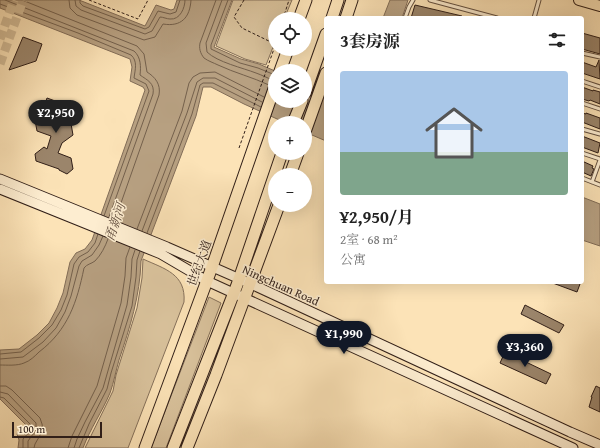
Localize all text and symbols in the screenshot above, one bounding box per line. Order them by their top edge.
map controls [268,12,312,212]
button: locate [268,12,312,56]
text: 3套房源 [340,28,400,53]
icon: filters [546,29,568,51]
button: layers [268,64,312,108]
icon: home [418,97,490,169]
pin: ¥2,950 [23,100,89,134]
text: ¥2,950 [37,103,75,122]
button: + [268,116,312,160]
button: − [268,168,312,212]
water label: 甬新河 [100,199,131,244]
text: ¥2,950/月 [340,204,414,229]
text: 2室 · 68 m² [340,230,398,249]
street label: 世纪大道 [183,238,215,288]
text: 公寓 [340,250,366,269]
street label: Ningchuan Road [240,260,323,310]
pin: ¥1,990 [311,321,377,355]
text: ¥1,990 [325,324,363,343]
pin: ¥3,360 [492,334,558,368]
text: ¥3,360 [506,337,544,356]
scale bar [12,420,102,439]
text: 100 m [18,421,45,437]

